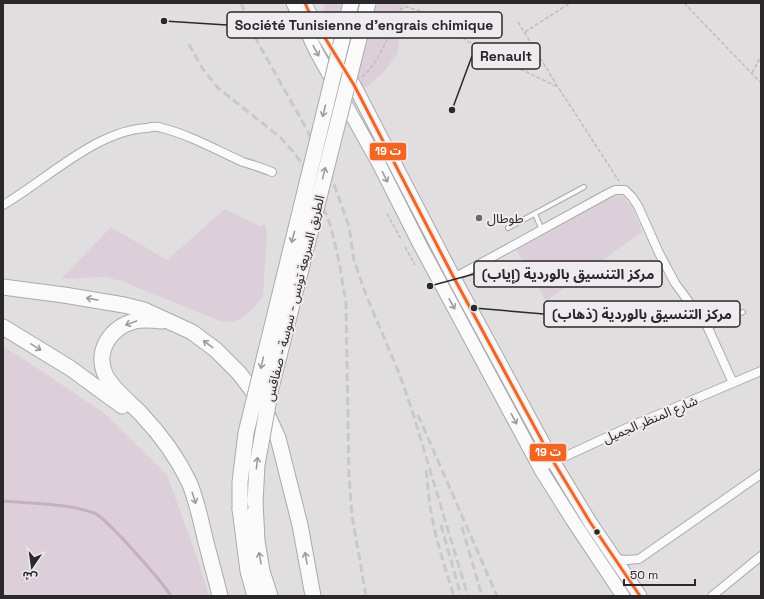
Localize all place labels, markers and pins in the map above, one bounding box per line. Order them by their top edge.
callout: Société Tunisienne d'engrais chimique [227,12,502,38]
callout: Renault [472,43,540,69]
place label: طوطال [487,210,524,227]
marker: طوطال [474,213,484,223]
callout: مركز التنسيق بالوردية (إياب) [474,261,662,287]
callout: مركز التنسيق بالوردية (ذهاب) [544,301,740,327]
unlabelled marker [592,527,602,537]

